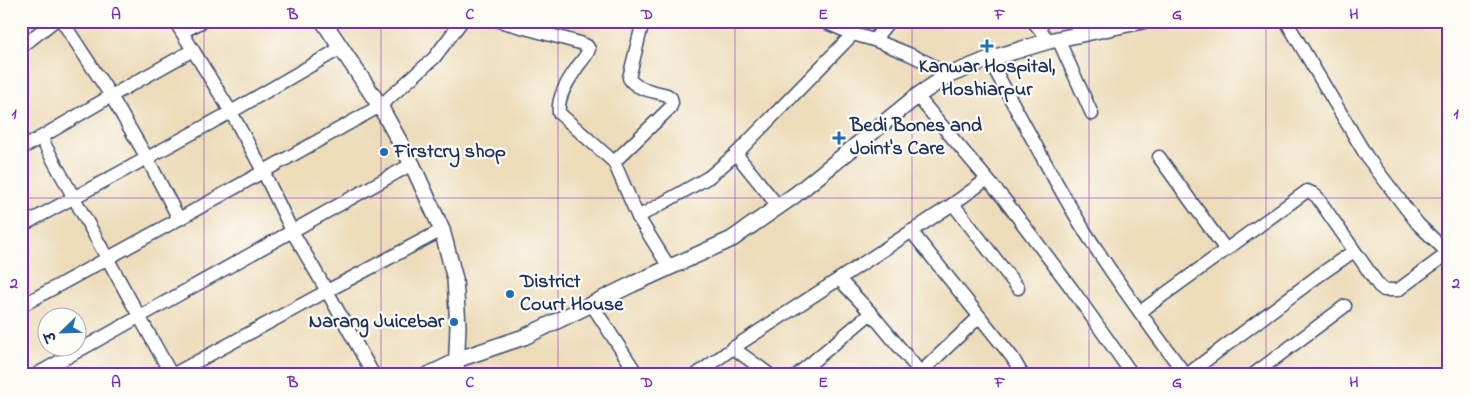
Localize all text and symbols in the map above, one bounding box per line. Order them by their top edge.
text: A [111,3,121,27]
text: B [287,3,299,27]
text: C [466,3,475,27]
text: D [640,3,653,27]
text: E [818,3,828,27]
text: F [994,3,1006,27]
text: G [1172,3,1182,27]
text: H [1349,3,1359,27]
marker: Kanwar Hospital, Hoshiarpur [980,39,994,53]
place label: Kanwar Hospital, Hoshiarpur [919,53,1056,105]
text: 1 [11,102,17,126]
text: 1 [1453,102,1459,126]
place label: Bedi Bones and Joint's Care [849,112,983,164]
marker: Bedi Bones and Joint's Care [832,131,846,145]
place label: Firstcry shop [393,138,506,168]
marker: Firstcry shop [378,146,390,158]
place label: District Court House [519,268,624,320]
text: 2 [9,272,18,296]
text: 2 [1451,272,1460,296]
marker: District Court House [504,288,516,300]
north arrow [38,308,88,358]
place label: Narang Juicebar [309,308,445,338]
marker: Narang Juicebar [448,316,460,328]
text: उ [39,327,64,347]
text: A [111,371,121,395]
text: B [287,371,299,395]
text: C [466,371,475,395]
text: D [640,371,653,395]
text: E [818,371,828,395]
text: F [994,371,1006,395]
text: G [1172,371,1182,395]
text: H [1349,371,1359,395]

